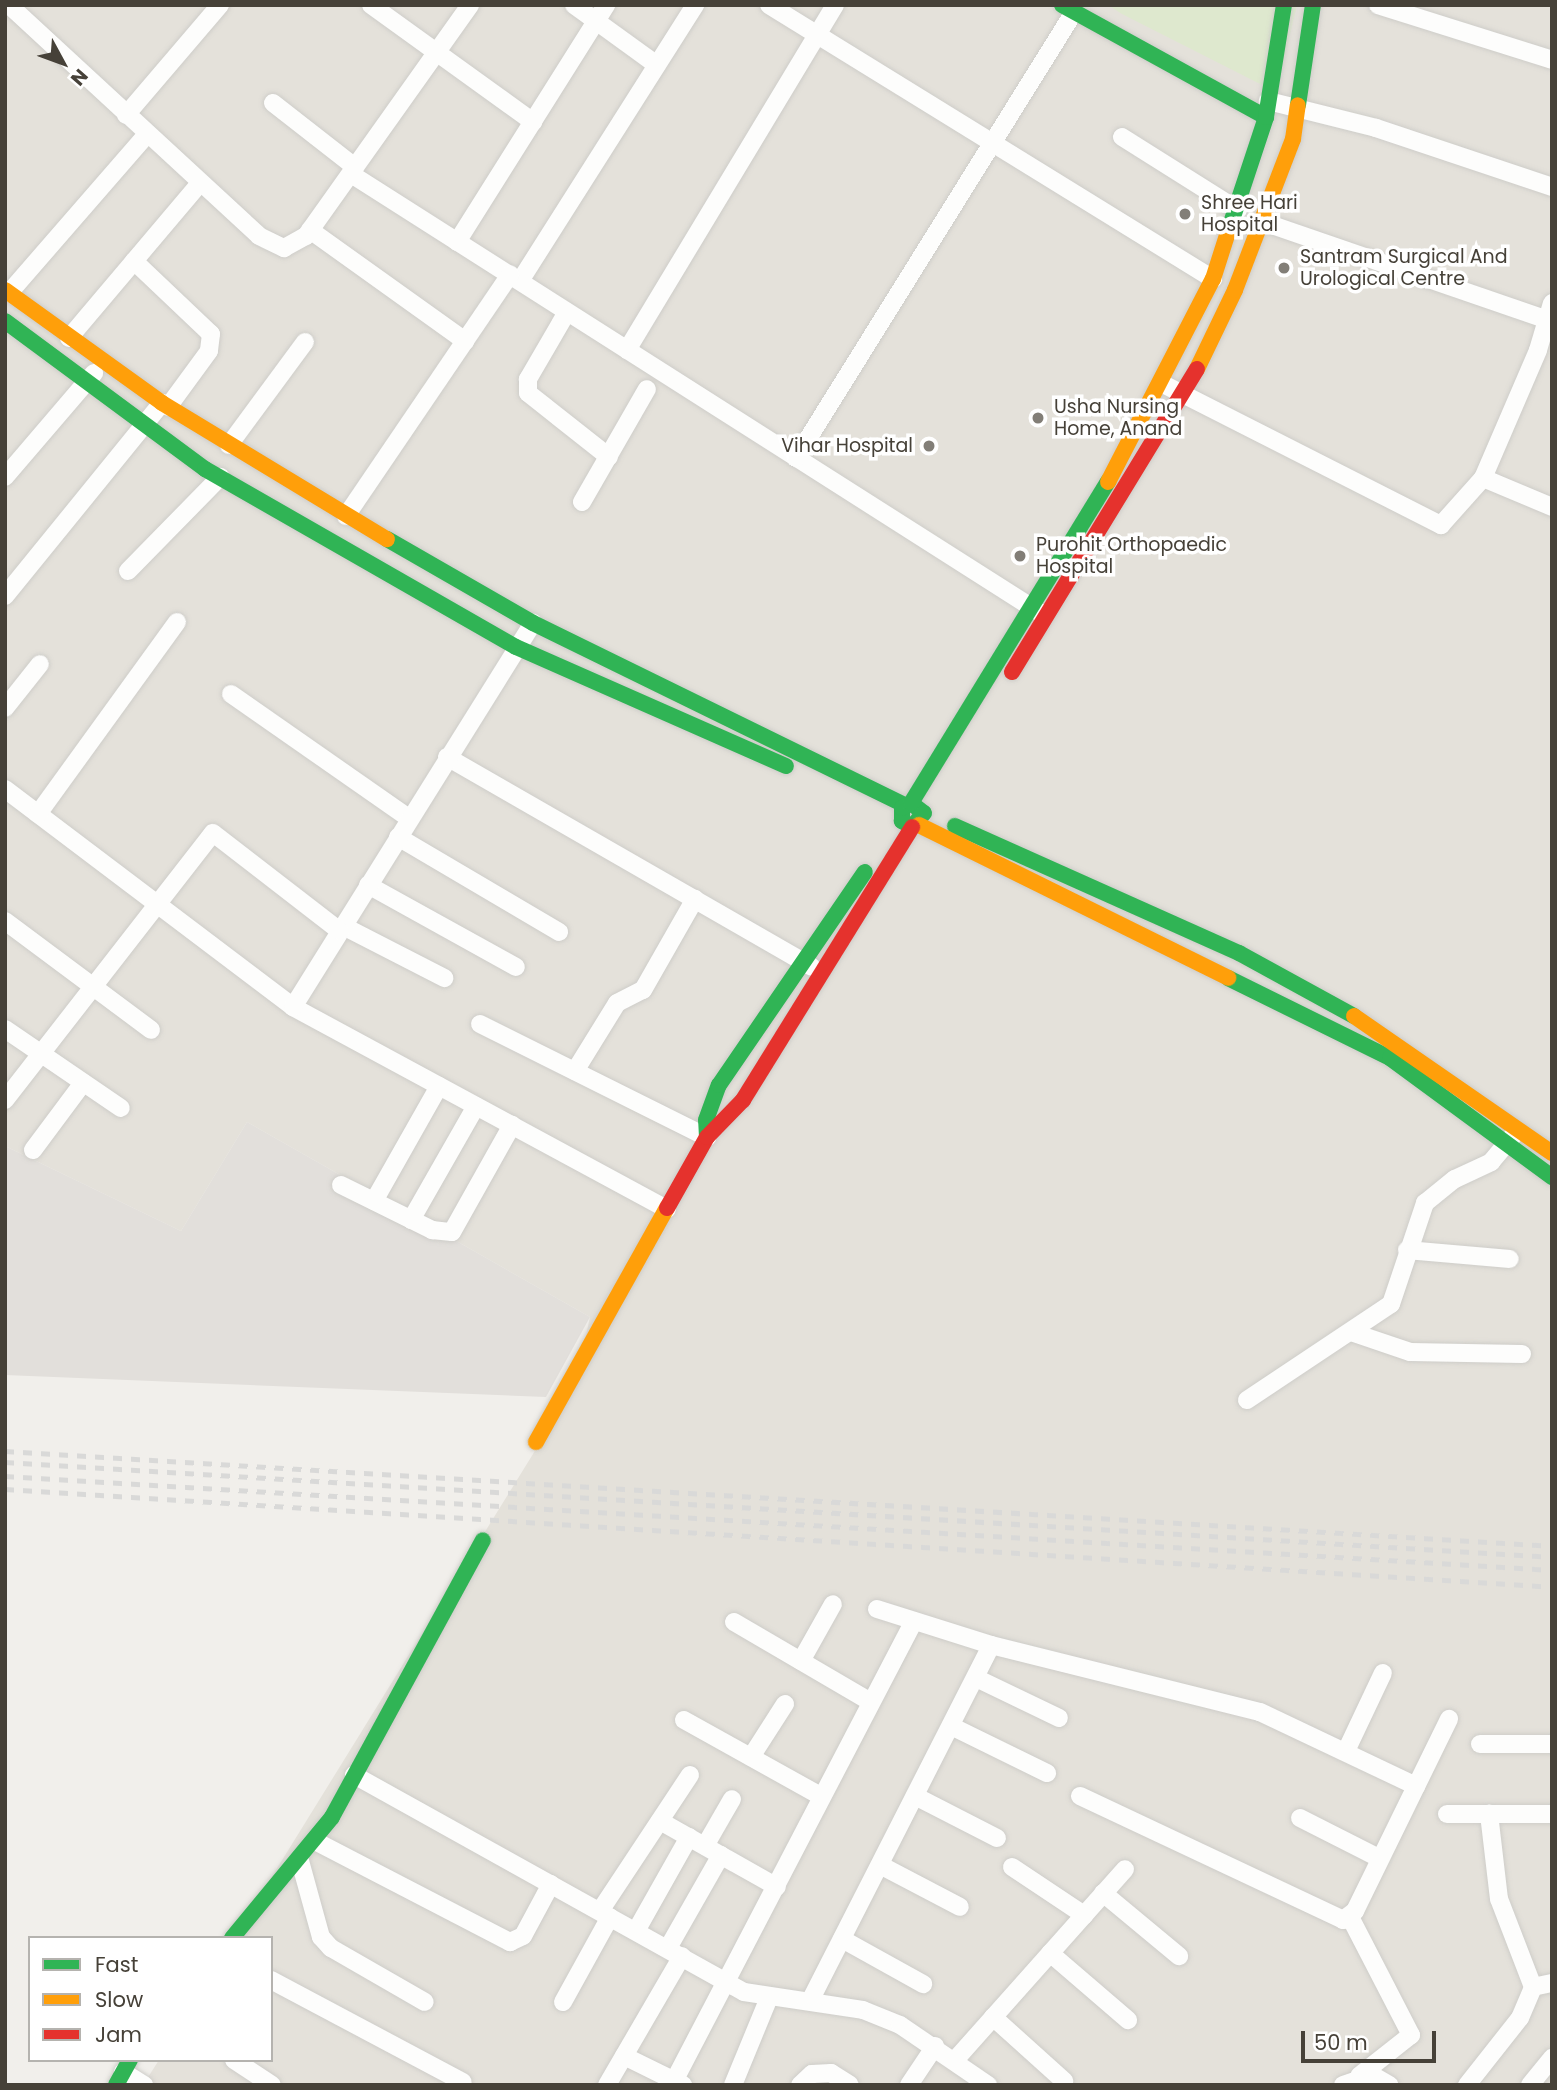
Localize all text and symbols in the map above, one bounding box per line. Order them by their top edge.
north arrow [28,28,98,98]
text: N [64,63,94,91]
place label: Shree Hari Hospital [1201,192,1298,236]
marker: Shree Hari Hospital [1175,204,1195,224]
place label: Santram Surgical And Urological Centre [1300,246,1507,290]
marker: Santram Surgical And Urological Centre [1274,258,1294,278]
place label: Usha Nursing Home, Anand [1054,396,1182,440]
marker: Usha Nursing Home, Anand [1028,408,1048,428]
place label: Vihar Hospital [781,435,913,457]
marker: Vihar Hospital [919,436,939,456]
place label: Purohit Orthopaedic Hospital [1036,534,1227,578]
marker: Purohit Orthopaedic Hospital [1010,546,1030,566]
legend [28,1936,273,2062]
text: Fast [95,1950,138,1979]
text: Slow [95,1985,143,2014]
scale bar [1305,2016,1440,2060]
text: Jam [95,2020,142,2049]
text: 50 m [1314,2028,1368,2057]

